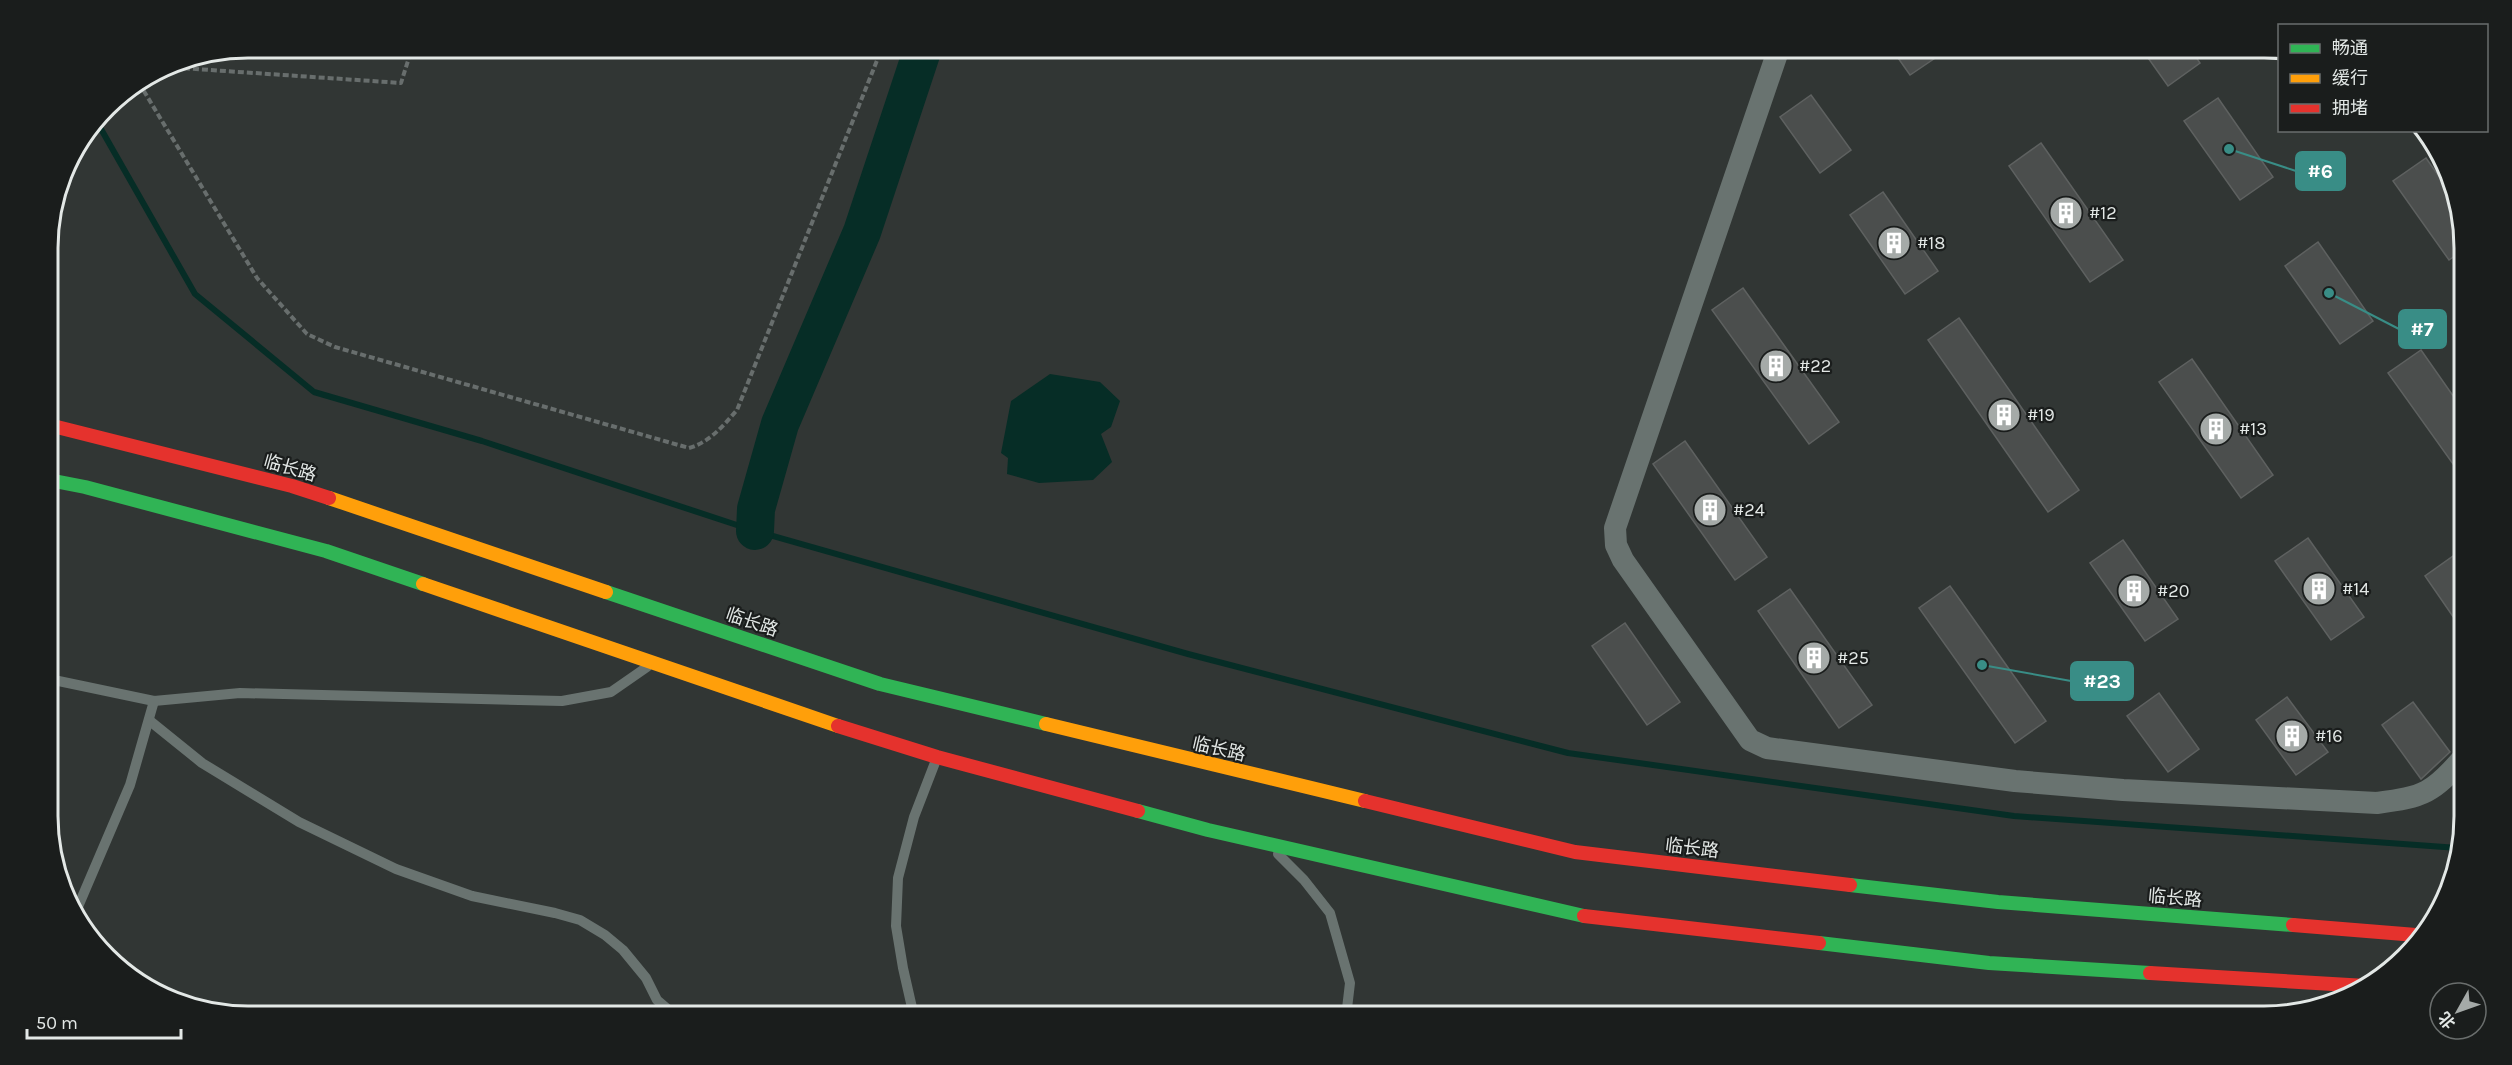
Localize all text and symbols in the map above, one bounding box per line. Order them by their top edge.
legend [2278,24,2488,132]
text: 畅通 [2332,37,2368,59]
text: 缓行 [2332,67,2368,89]
text: 拥堵 [2332,97,2368,119]
callout: #6 [2296,152,2345,190]
text: #6 [2307,160,2333,183]
building icon: #12 [2048,195,2084,231]
place label: #12 [2089,202,2117,224]
building icon: #18 [1876,225,1912,261]
place label: #18 [1917,232,1945,254]
callout: #7 [2399,310,2446,348]
text: #7 [2410,318,2434,341]
building icon: #22 [1758,348,1794,384]
place label: #22 [1799,355,1831,377]
building icon: #19 [1986,397,2022,433]
place label: #19 [2027,404,2055,426]
building icon: #13 [2198,411,2234,447]
place label: #13 [2239,418,2267,440]
street label: 临长路 [261,450,319,486]
building icon: #24 [1692,492,1728,528]
place label: #24 [1733,499,1765,521]
building icon: #14 [2301,571,2337,607]
building icon: #20 [2116,573,2152,609]
place label: #14 [2342,578,2369,600]
place label: #20 [2157,580,2189,602]
street label: 临长路 [723,603,781,641]
building icon: #25 [1796,640,1832,676]
place label: #25 [1837,647,1869,669]
callout: #23 [2071,662,2133,700]
text: #23 [2083,670,2121,693]
building icon: #16 [2274,718,2310,754]
place label: #16 [2315,725,2343,747]
street label: 临长路 [1190,732,1248,766]
street label: 临长路 [1664,834,1720,862]
street label: 临长路 [2147,885,2203,911]
north arrow [2428,981,2488,1041]
scale bar [27,1002,182,1040]
text: 北 [2434,1008,2459,1033]
text: 50 m [36,1012,78,1034]

